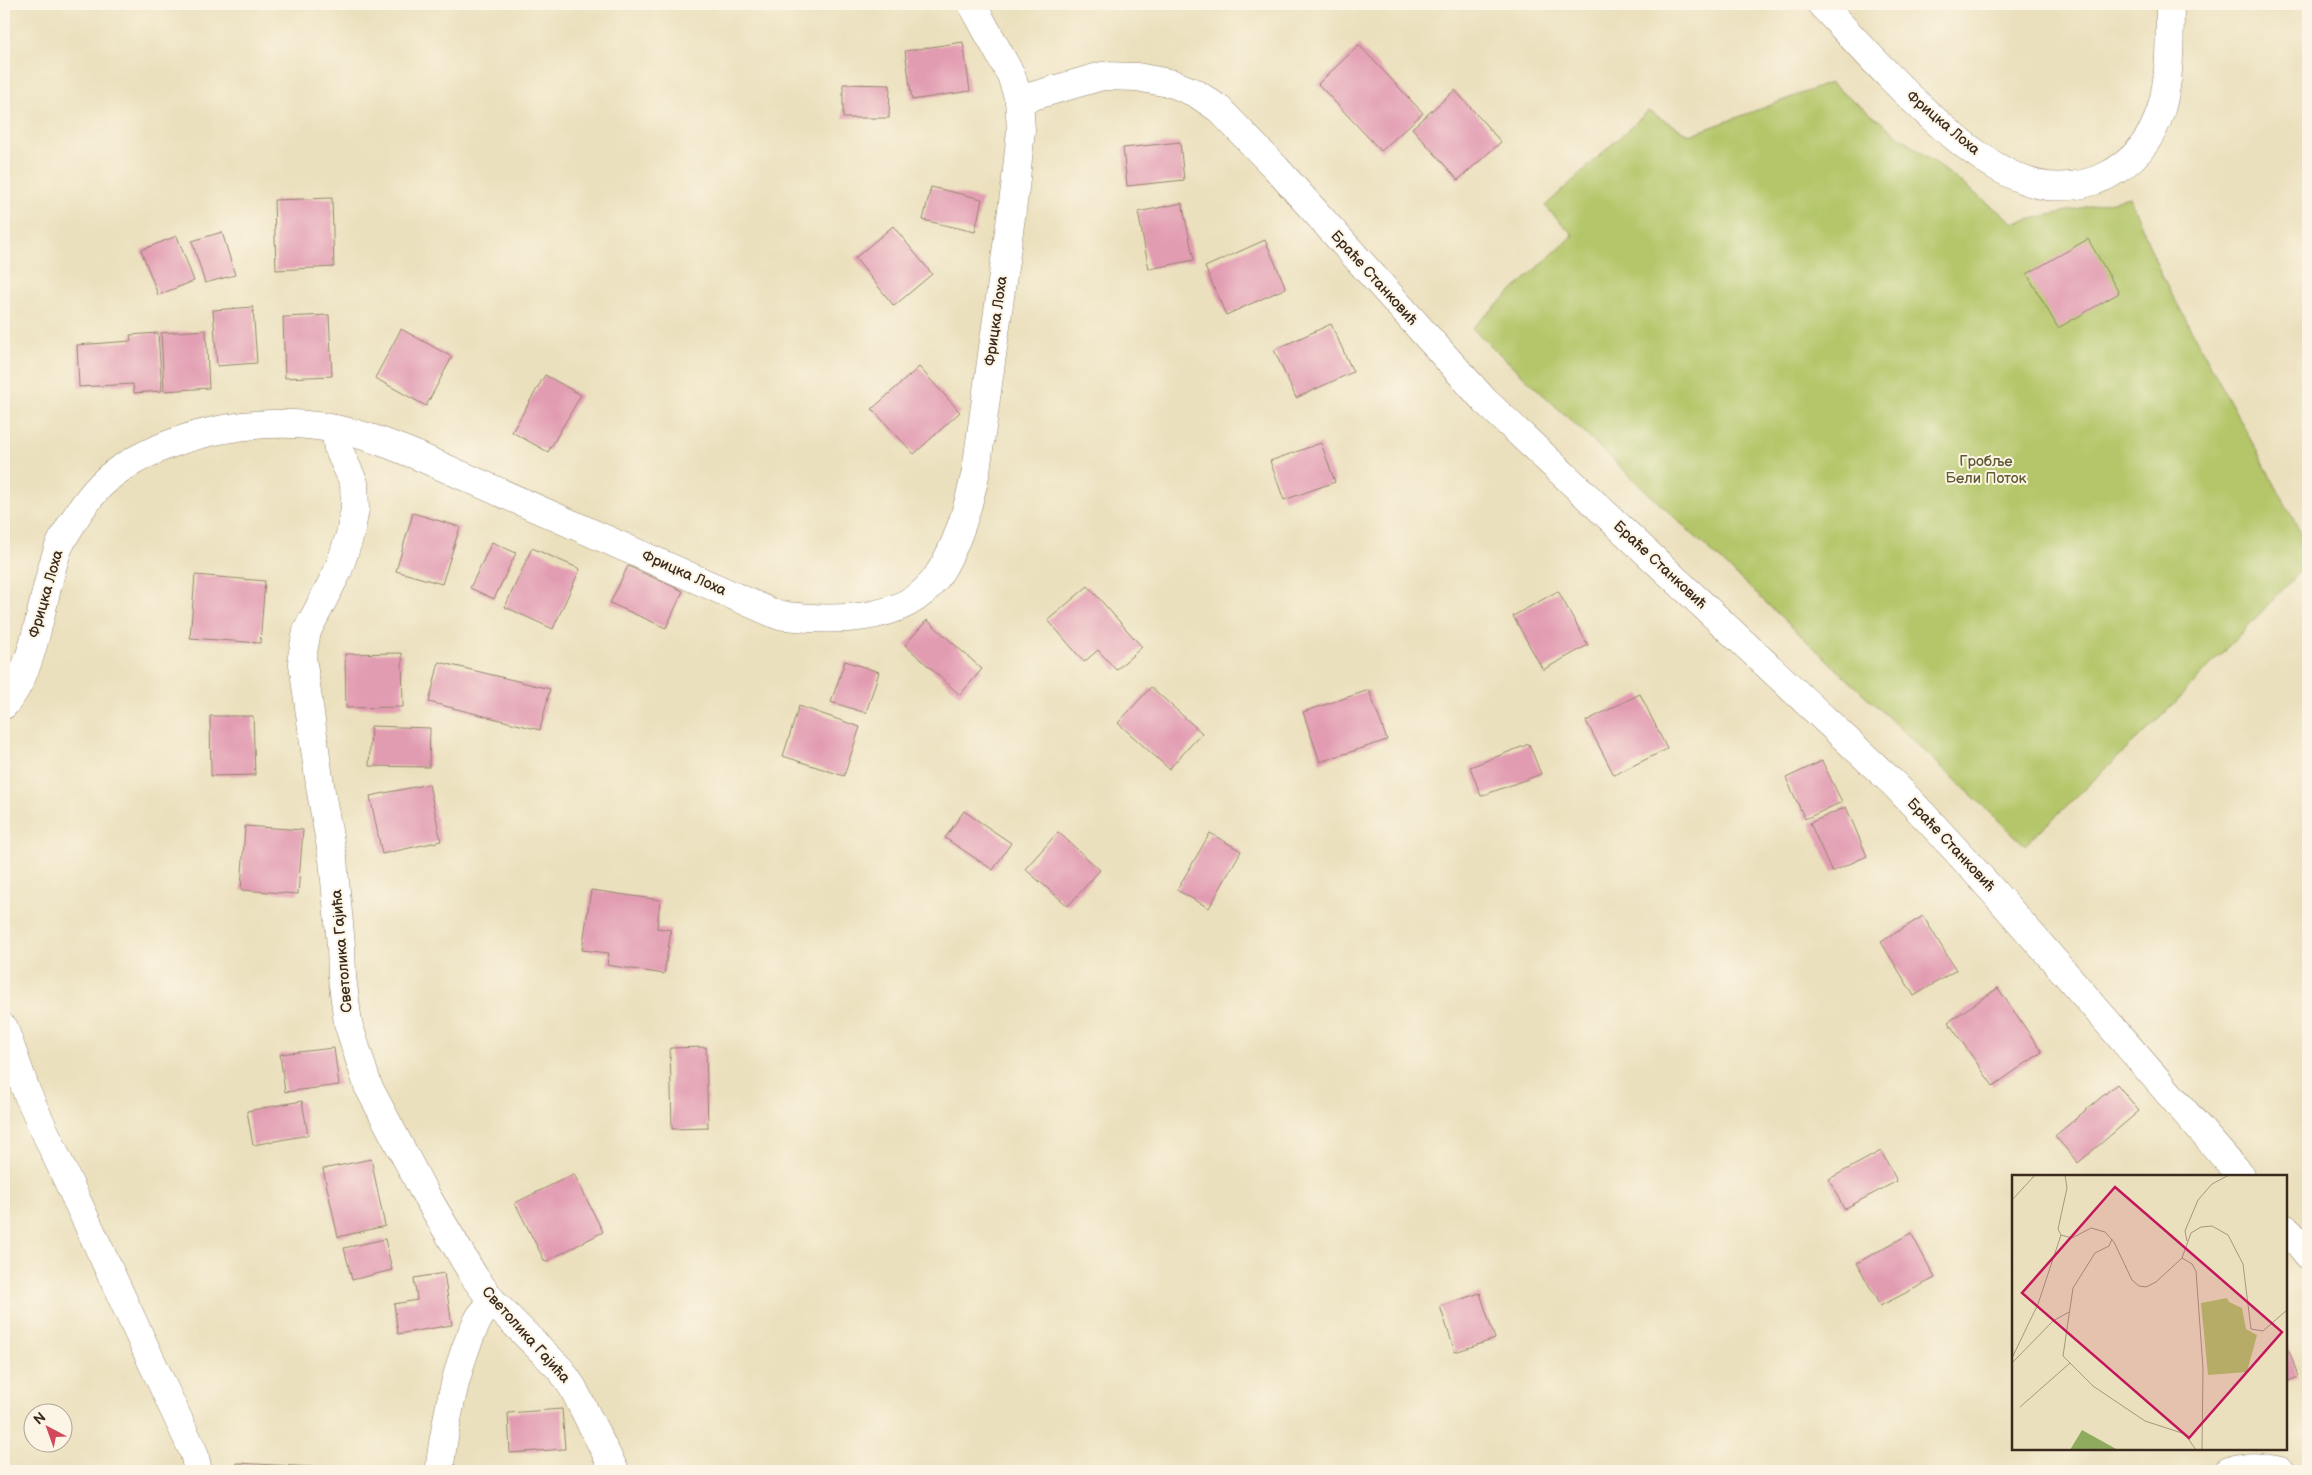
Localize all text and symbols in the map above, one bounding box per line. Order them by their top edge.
street label: Фрицка Лоха [1902,87,1984,159]
street label: Браће Станковић [1326,227,1422,329]
street label: Фрицка Лоха [980,275,1012,367]
park label: Гробље Бели Поток [1946,452,2026,488]
street label: Браће Станковић [1609,517,1711,613]
street label: Фрицка Лоха [639,546,729,600]
street label: Фрицка Лоха [24,548,68,640]
street label: Браће Станковић [1903,794,1999,896]
street label: Светолика Гајића [327,889,357,1013]
inset map [2012,1175,2287,1450]
street label: Светолика Гајића [478,1283,574,1387]
north arrow [22,1402,72,1452]
text: N [30,1409,49,1428]

